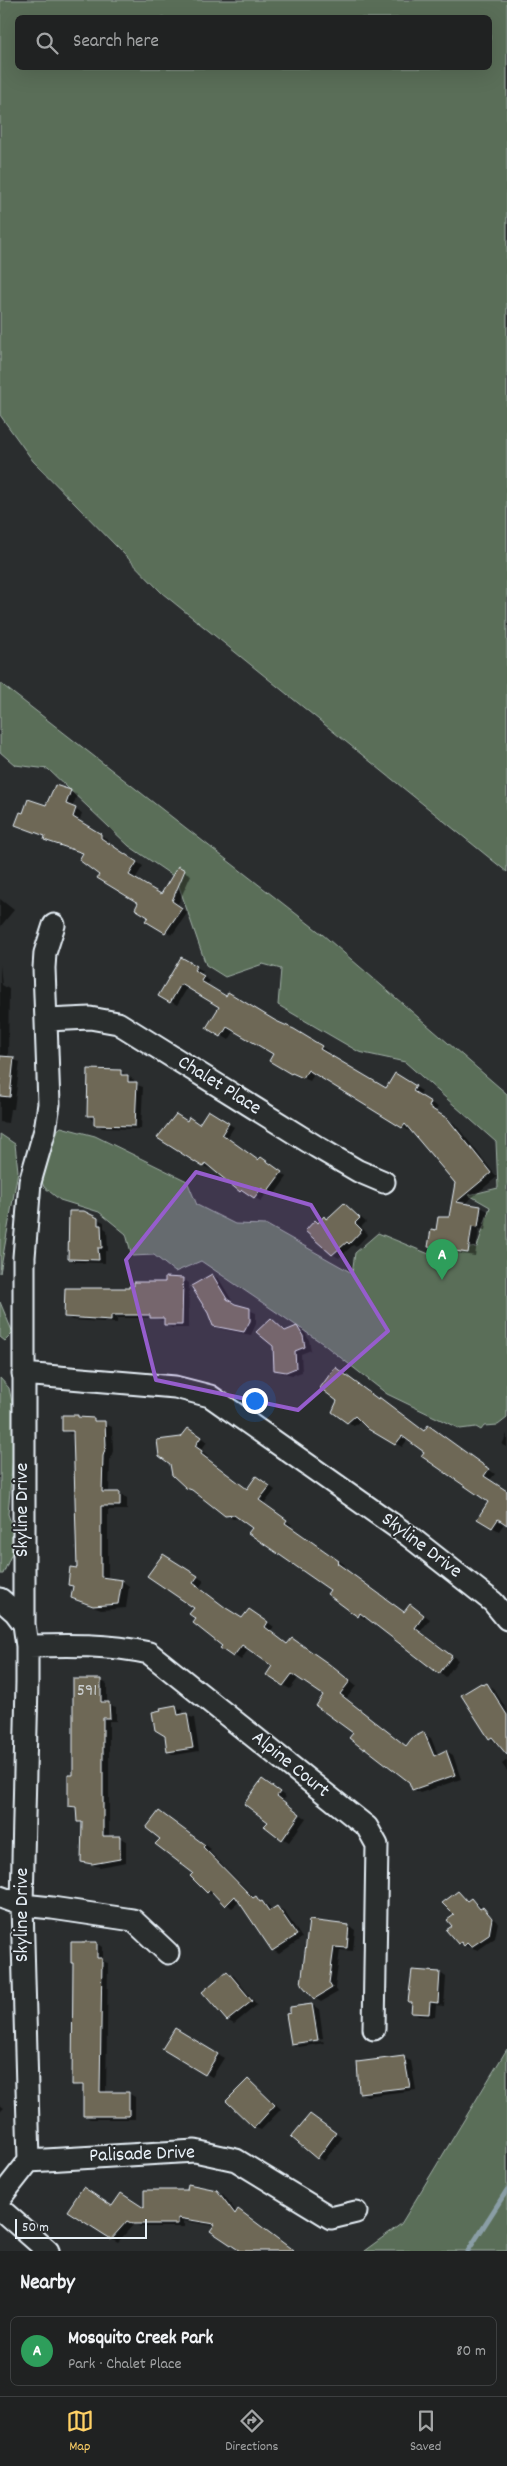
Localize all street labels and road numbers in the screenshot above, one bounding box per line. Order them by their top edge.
street label: Chalet Place [172,1049,266,1123]
street label: Skyline Drive [9,1462,37,1557]
street label: Skyline Drive [375,1506,467,1586]
street label: Alpine Court [245,1725,335,1805]
street label: Skyline Drive [9,1867,37,1962]
street label: Palisade Drive [89,2139,196,2171]

